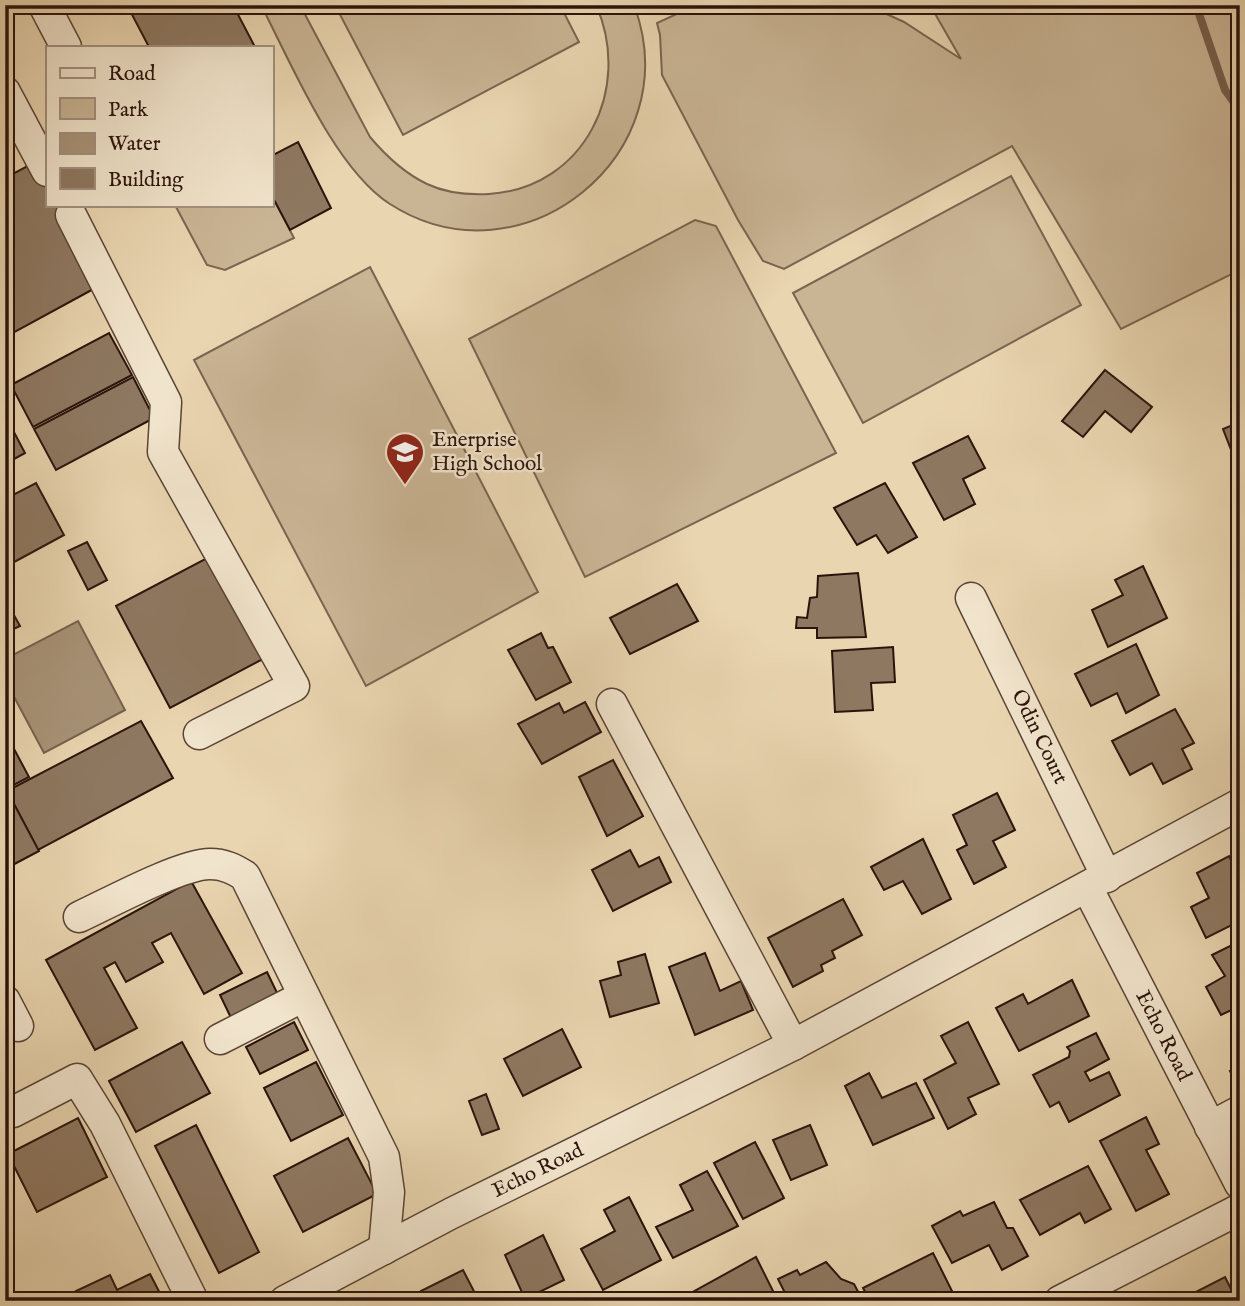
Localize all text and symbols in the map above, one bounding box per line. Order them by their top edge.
legend [46,46,273,206]
text: Road [108,61,156,88]
text: Park [108,97,149,124]
text: Water [108,131,161,158]
text: Building [108,167,184,194]
place label: Enerprise High School [432,427,542,478]
school or university icon: Enerprise High School [384,431,426,486]
street label: Odin Court [1004,685,1074,789]
street label: Echo Road [1129,986,1198,1087]
street label: Echo Road [488,1137,589,1205]

